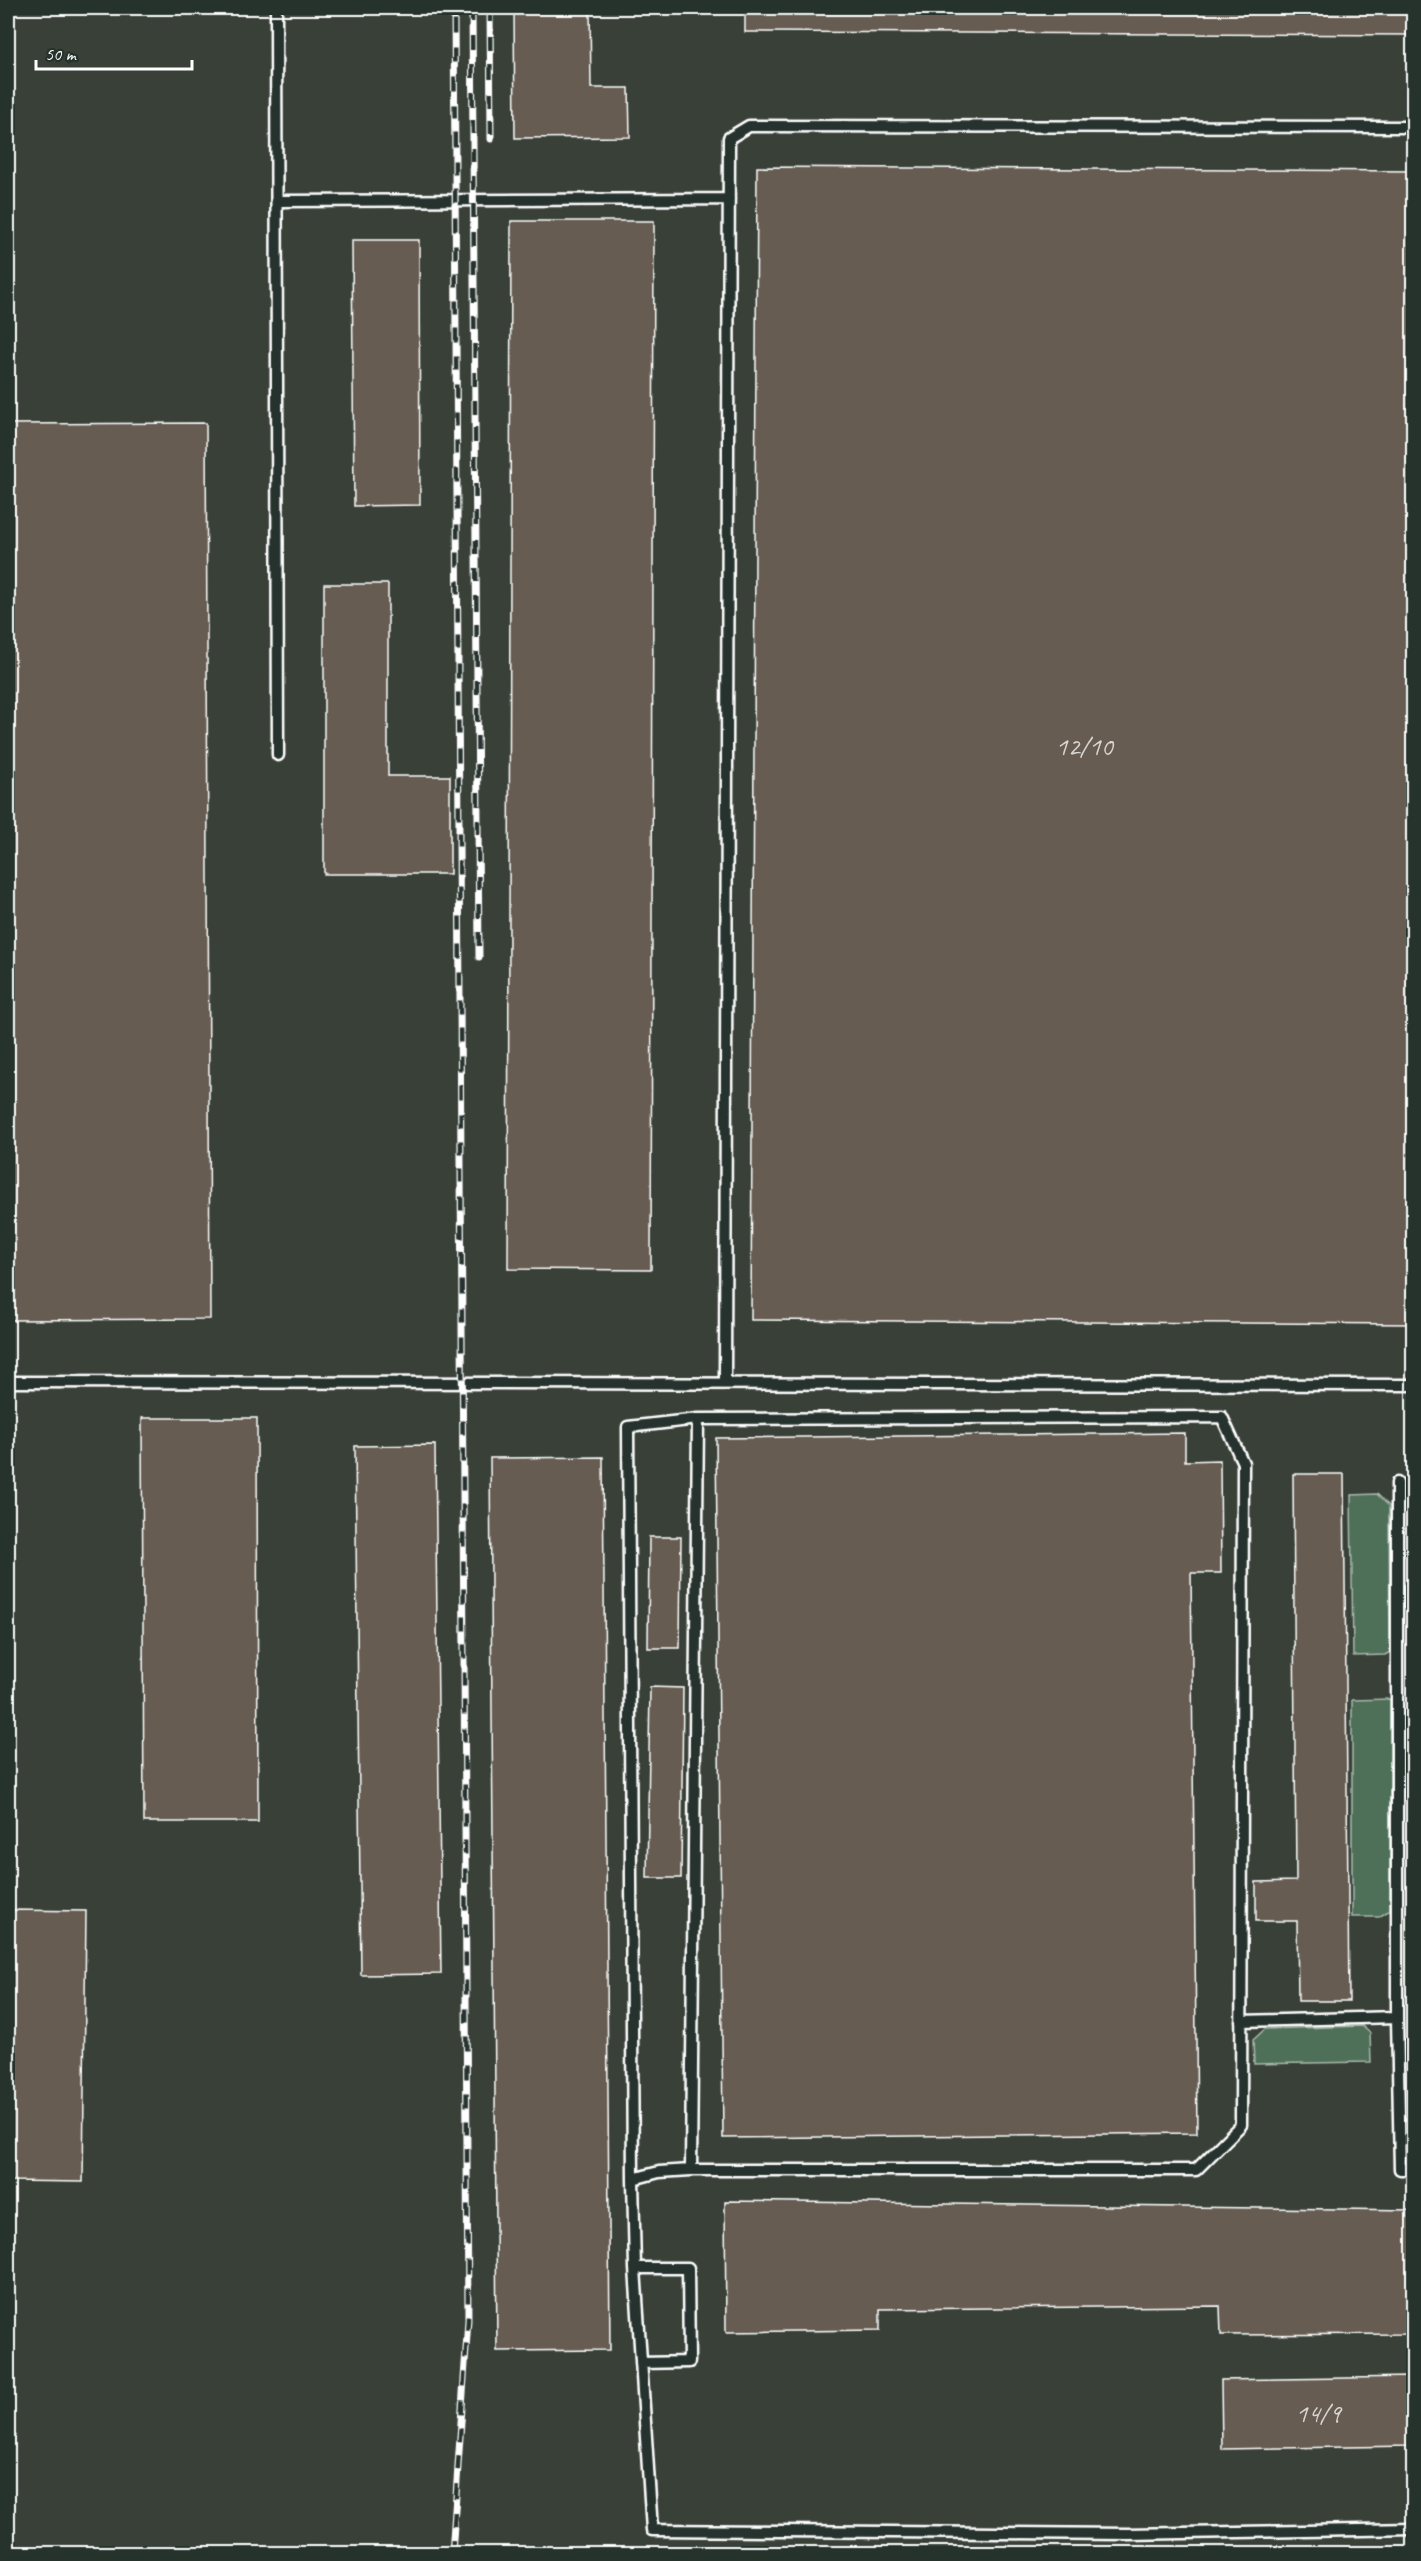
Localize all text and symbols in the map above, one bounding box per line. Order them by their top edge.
scale bar [36,33,192,71]
text: 50 m [45,43,78,65]
house number: 12/10 [1055,729,1115,763]
house number: 14/9 [1295,2396,1343,2430]

